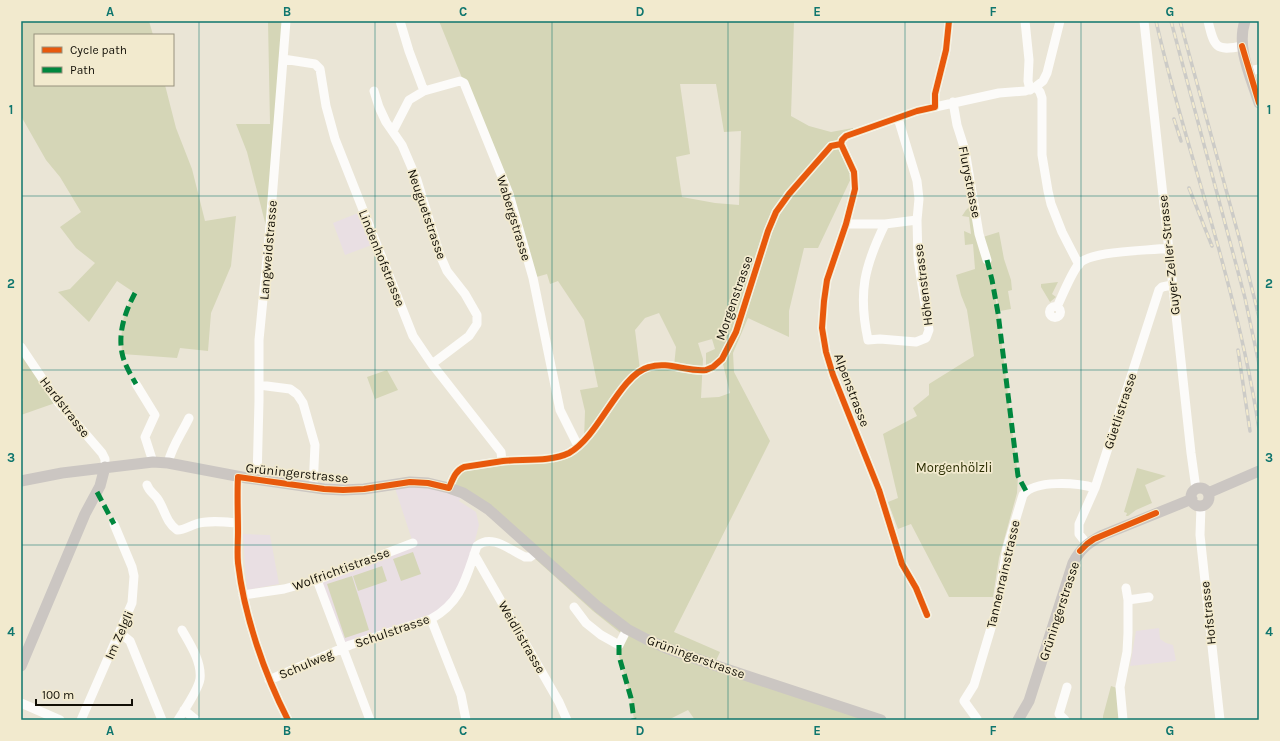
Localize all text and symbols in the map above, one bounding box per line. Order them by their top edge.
text: A [106,4,114,19]
text: B [283,4,291,19]
text: C [459,4,467,19]
text: D [636,4,645,19]
text: E [813,4,821,19]
text: F [989,4,997,19]
text: G [1166,4,1174,19]
legend [34,34,174,86]
text: Cycle path [70,43,127,57]
text: Path [70,63,95,77]
text: 1 [9,102,13,117]
text: 1 [1267,102,1271,117]
street label: Flurystrasse [956,145,984,220]
street label: Neuguetstrasse [405,167,450,261]
street label: Wabergstrasse [494,173,534,263]
street label: Guyer-Zeller-Strasse [1155,194,1183,316]
street label: Langweidstrasse [256,199,280,300]
street label: Lindenhofstrasse [356,207,408,309]
street label: Höhenstrasse [911,243,935,327]
street label: Morgenstrasse [713,253,756,342]
text: 2 [7,276,15,291]
text: 2 [1265,276,1273,291]
street label: Alpenstrasse [831,351,873,429]
street label: Güetlistrasse [1101,371,1139,451]
street label: Hardstrasse [37,374,93,440]
text: 3 [7,450,15,465]
text: 3 [1265,450,1273,465]
street label: Grüningerstrasse [245,460,349,486]
park label: Morgenhölzli [916,460,992,475]
street label: Tannenrainstrasse [983,518,1023,629]
street label: Wolfrichtistrasse [290,544,392,594]
street label: Grüningerstrasse [1036,559,1082,662]
street label: Hofstrasse [1197,580,1219,646]
street label: Weidlistrasse [495,598,549,676]
street label: Im Zelgli [102,608,136,662]
street label: Schulstrasse [353,611,432,651]
text: 4 [7,624,15,639]
text: 4 [1265,624,1273,639]
street label: Grüningerstrasse [645,632,747,682]
street label: Schulweg [277,646,336,682]
scale bar [36,681,132,707]
text: 100 m [42,688,74,702]
text: A [106,723,114,738]
text: B [283,723,291,738]
text: C [459,723,467,738]
text: D [636,723,645,738]
text: E [813,723,821,738]
text: F [989,723,997,738]
text: G [1166,723,1174,738]

